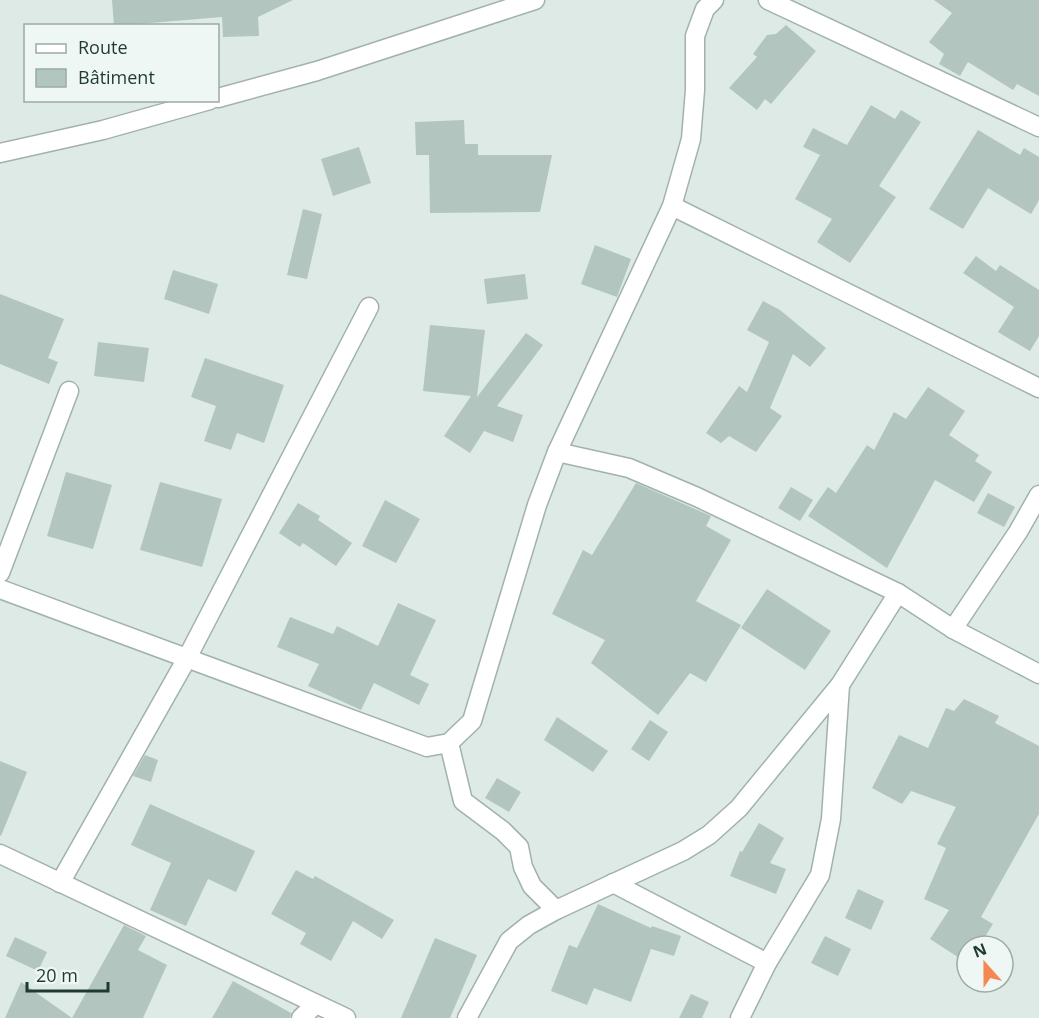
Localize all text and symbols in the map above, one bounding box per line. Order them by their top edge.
legend [24,24,219,102]
text: Route [78,35,128,59]
text: Bâtiment [78,65,155,89]
north arrow [955,934,1015,994]
text: N [970,937,990,963]
scale bar [27,955,108,993]
text: 20 m [36,963,78,987]

